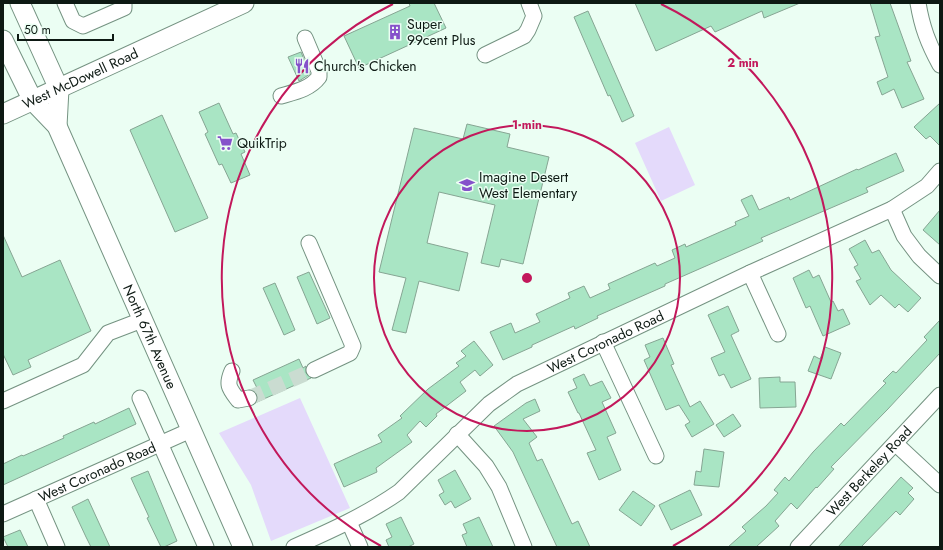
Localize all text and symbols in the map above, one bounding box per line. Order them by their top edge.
place label: Super 99cent Plus [407,14,476,50]
scale bar [18,16,113,42]
text: 50 m [24,21,51,39]
building icon: Super 99cent Plus [386,23,404,41]
street label: West McDowell Road [19,43,141,114]
text: 2 min [727,54,759,72]
place label: Church's Chicken [314,56,417,76]
restaurant icon: Church's Chicken [293,57,311,75]
text: 1 min [512,116,542,134]
place label: QuikTrip [237,133,287,153]
supermarket icon: QuikTrip [216,134,234,152]
place label: Imagine Desert West Elementary [479,167,578,203]
school or university icon: Imagine Desert West Elementary [458,176,476,194]
centre of rings [520,271,534,285]
street label: North 67th Avenue [118,281,182,392]
street label: West Coronado Road [544,306,667,378]
street label: West Berkeley Road [822,421,916,521]
street label: West Coronado Road [35,437,159,507]

